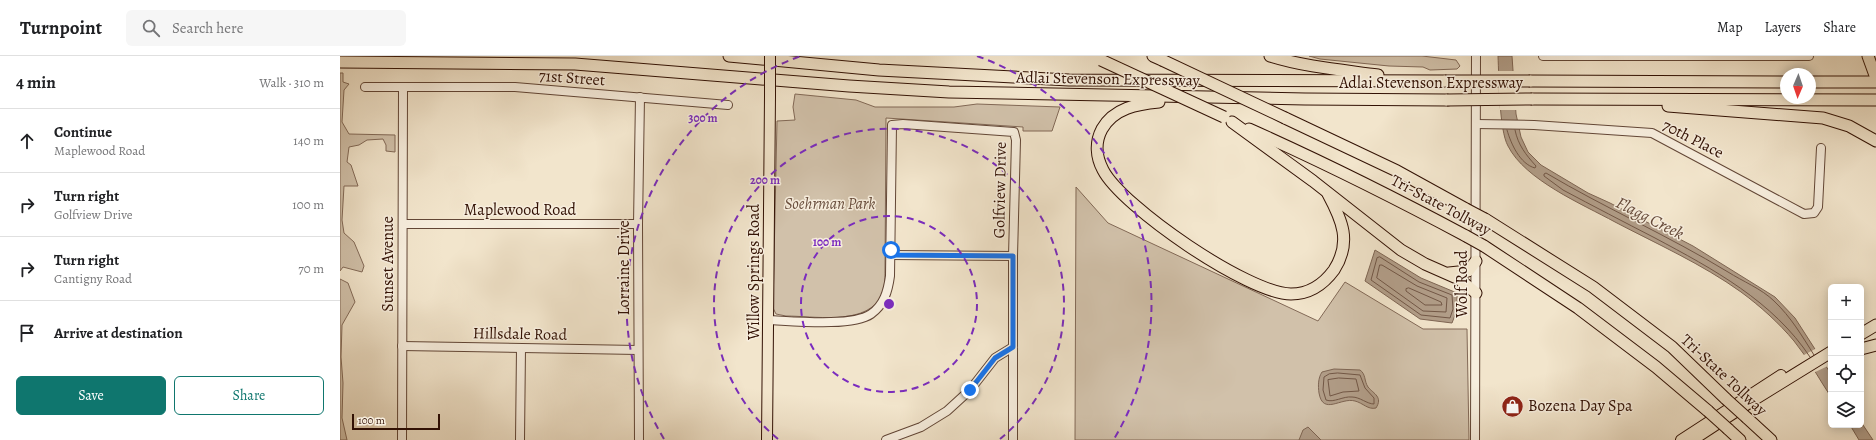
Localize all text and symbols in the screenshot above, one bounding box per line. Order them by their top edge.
search box [126,10,406,46]
text: Turnpoint [20,15,102,41]
icon: search [140,17,162,39]
text: Search here [172,18,243,38]
text: Map [1717,18,1743,37]
text: Layers [1765,18,1801,37]
text: Share [1823,18,1856,37]
street label: 71st Street [538,65,606,91]
street label: Adlai Stevenson Expressway [1015,66,1201,92]
north arrow [1780,68,1816,104]
text: 4 min [16,71,56,94]
street label: Adlai Stevenson Expressway [1338,72,1524,94]
text: Walk · 310 m [259,74,324,91]
text: 300 m [688,110,718,126]
street label: 70th Place [1659,114,1727,164]
text: Continue [54,122,112,142]
icon: ahead [16,130,38,152]
text: 140 m [293,132,324,149]
street label: Golfview Drive [988,141,1012,239]
text: Maplewood Road [54,142,145,159]
street label: Tri-State Tollway [1387,169,1496,241]
text: 200 m [750,172,780,188]
text: Turn right [54,186,119,206]
water label: Flagg Creek [1612,191,1688,245]
park label: Soehrman Park [785,193,875,215]
icon: right [16,194,38,216]
text: 100 m [292,196,324,213]
street label: Maplewood Road [464,199,577,221]
street label: Willow Springs Road [743,204,765,341]
text: Golfview Drive [54,206,133,223]
street label: Sunset Avenue [377,216,399,312]
street label: Lorraine Drive [613,220,635,316]
text: 100 m [813,234,841,250]
route start [882,241,900,259]
text: Turn right [54,250,119,270]
street label: Wolf Road [1451,250,1473,319]
icon: right [16,258,38,280]
text: 70 m [298,260,324,277]
text: Cantigny Road [54,270,132,287]
map controls [1828,284,1864,428]
button: + [1828,284,1864,320]
centre of rings [882,297,896,311]
button: − [1828,320,1864,356]
icon: arrive [16,322,38,344]
street label: Hillsdale Road [473,322,568,346]
text: Arrive at destination [54,323,183,343]
street label: Tri-State Tollway [1676,329,1773,421]
button: locate [1828,356,1864,392]
button: Save [16,376,166,415]
button: Share [174,376,324,415]
route end [961,381,979,399]
button: layers [1828,392,1864,428]
shop icon: Bozena Day Spa [1500,393,1526,419]
place label: Bozena Day Spa [1528,395,1633,417]
scale bar [352,412,440,431]
text: 100 m [358,413,385,428]

